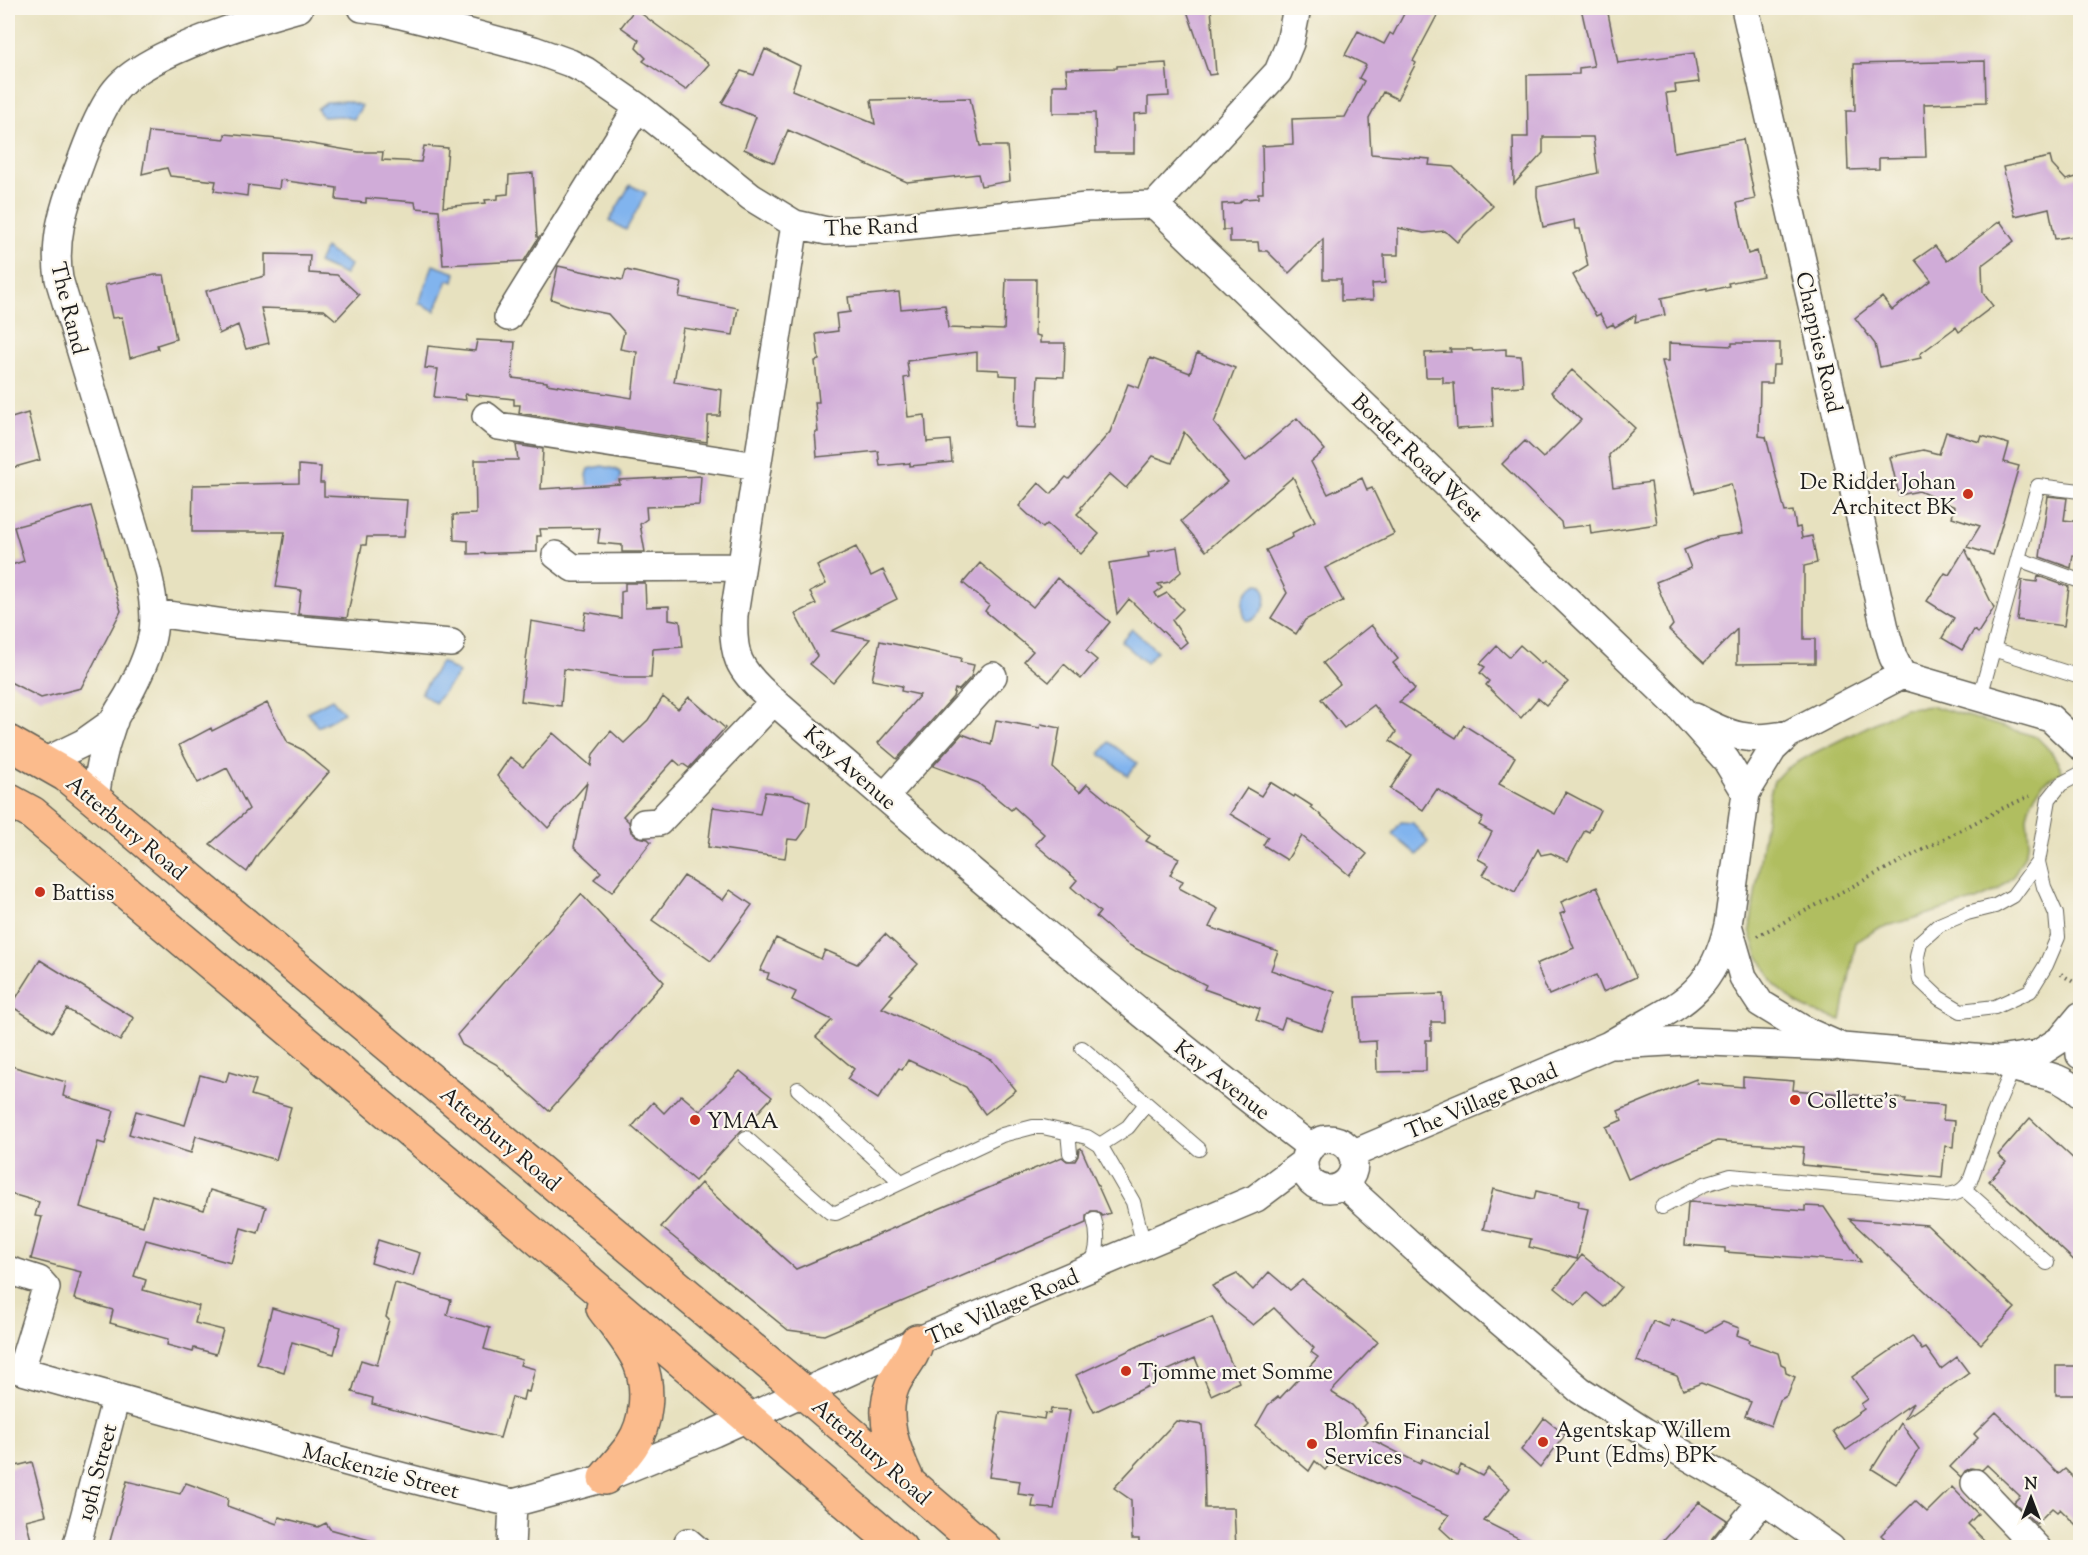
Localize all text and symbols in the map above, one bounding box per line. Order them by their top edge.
street label: The Rand [823,211,919,247]
street label: The Rand [40,259,94,358]
street label: Chappies Road [1785,269,1849,416]
street label: Border Road West [1343,388,1489,531]
place label: De Ridder Johan Architect BK [1800,468,1956,525]
marker: De Ridder Johan Architect BK [1961,487,1975,501]
street label: Kay Avenue [795,719,903,819]
street label: Atterbury Road [58,769,192,889]
place label: Battiss [52,879,114,911]
marker: Battiss [33,885,47,899]
street label: Kay Avenue [1166,1033,1276,1129]
street label: The Village Road [1401,1056,1563,1149]
street label: Atterbury Road [432,1080,566,1200]
place label: Collette's [1807,1087,1897,1119]
marker: Collette's [1788,1093,1802,1107]
place label: YMAA [707,1107,779,1139]
marker: YMAA [688,1113,702,1127]
street label: The Village Road [922,1262,1084,1355]
place label: Tjomme met Somme [1138,1358,1333,1390]
marker: Tjomme met Somme [1119,1364,1133,1378]
street label: Atterbury Road [803,1392,937,1514]
place label: Agentskap Willem Punt (Edms) BPK [1555,1416,1731,1473]
place label: Blomfin Financial Services [1324,1418,1490,1475]
street label: 19th Street [71,1420,127,1525]
marker: Agentskap Willem Punt (Edms) BPK [1536,1435,1550,1449]
street label: Mackenzie Street [298,1437,463,1509]
marker: Blomfin Financial Services [1305,1437,1319,1451]
north arrow [2001,1468,2061,1528]
text: N [2025,1474,2038,1497]

